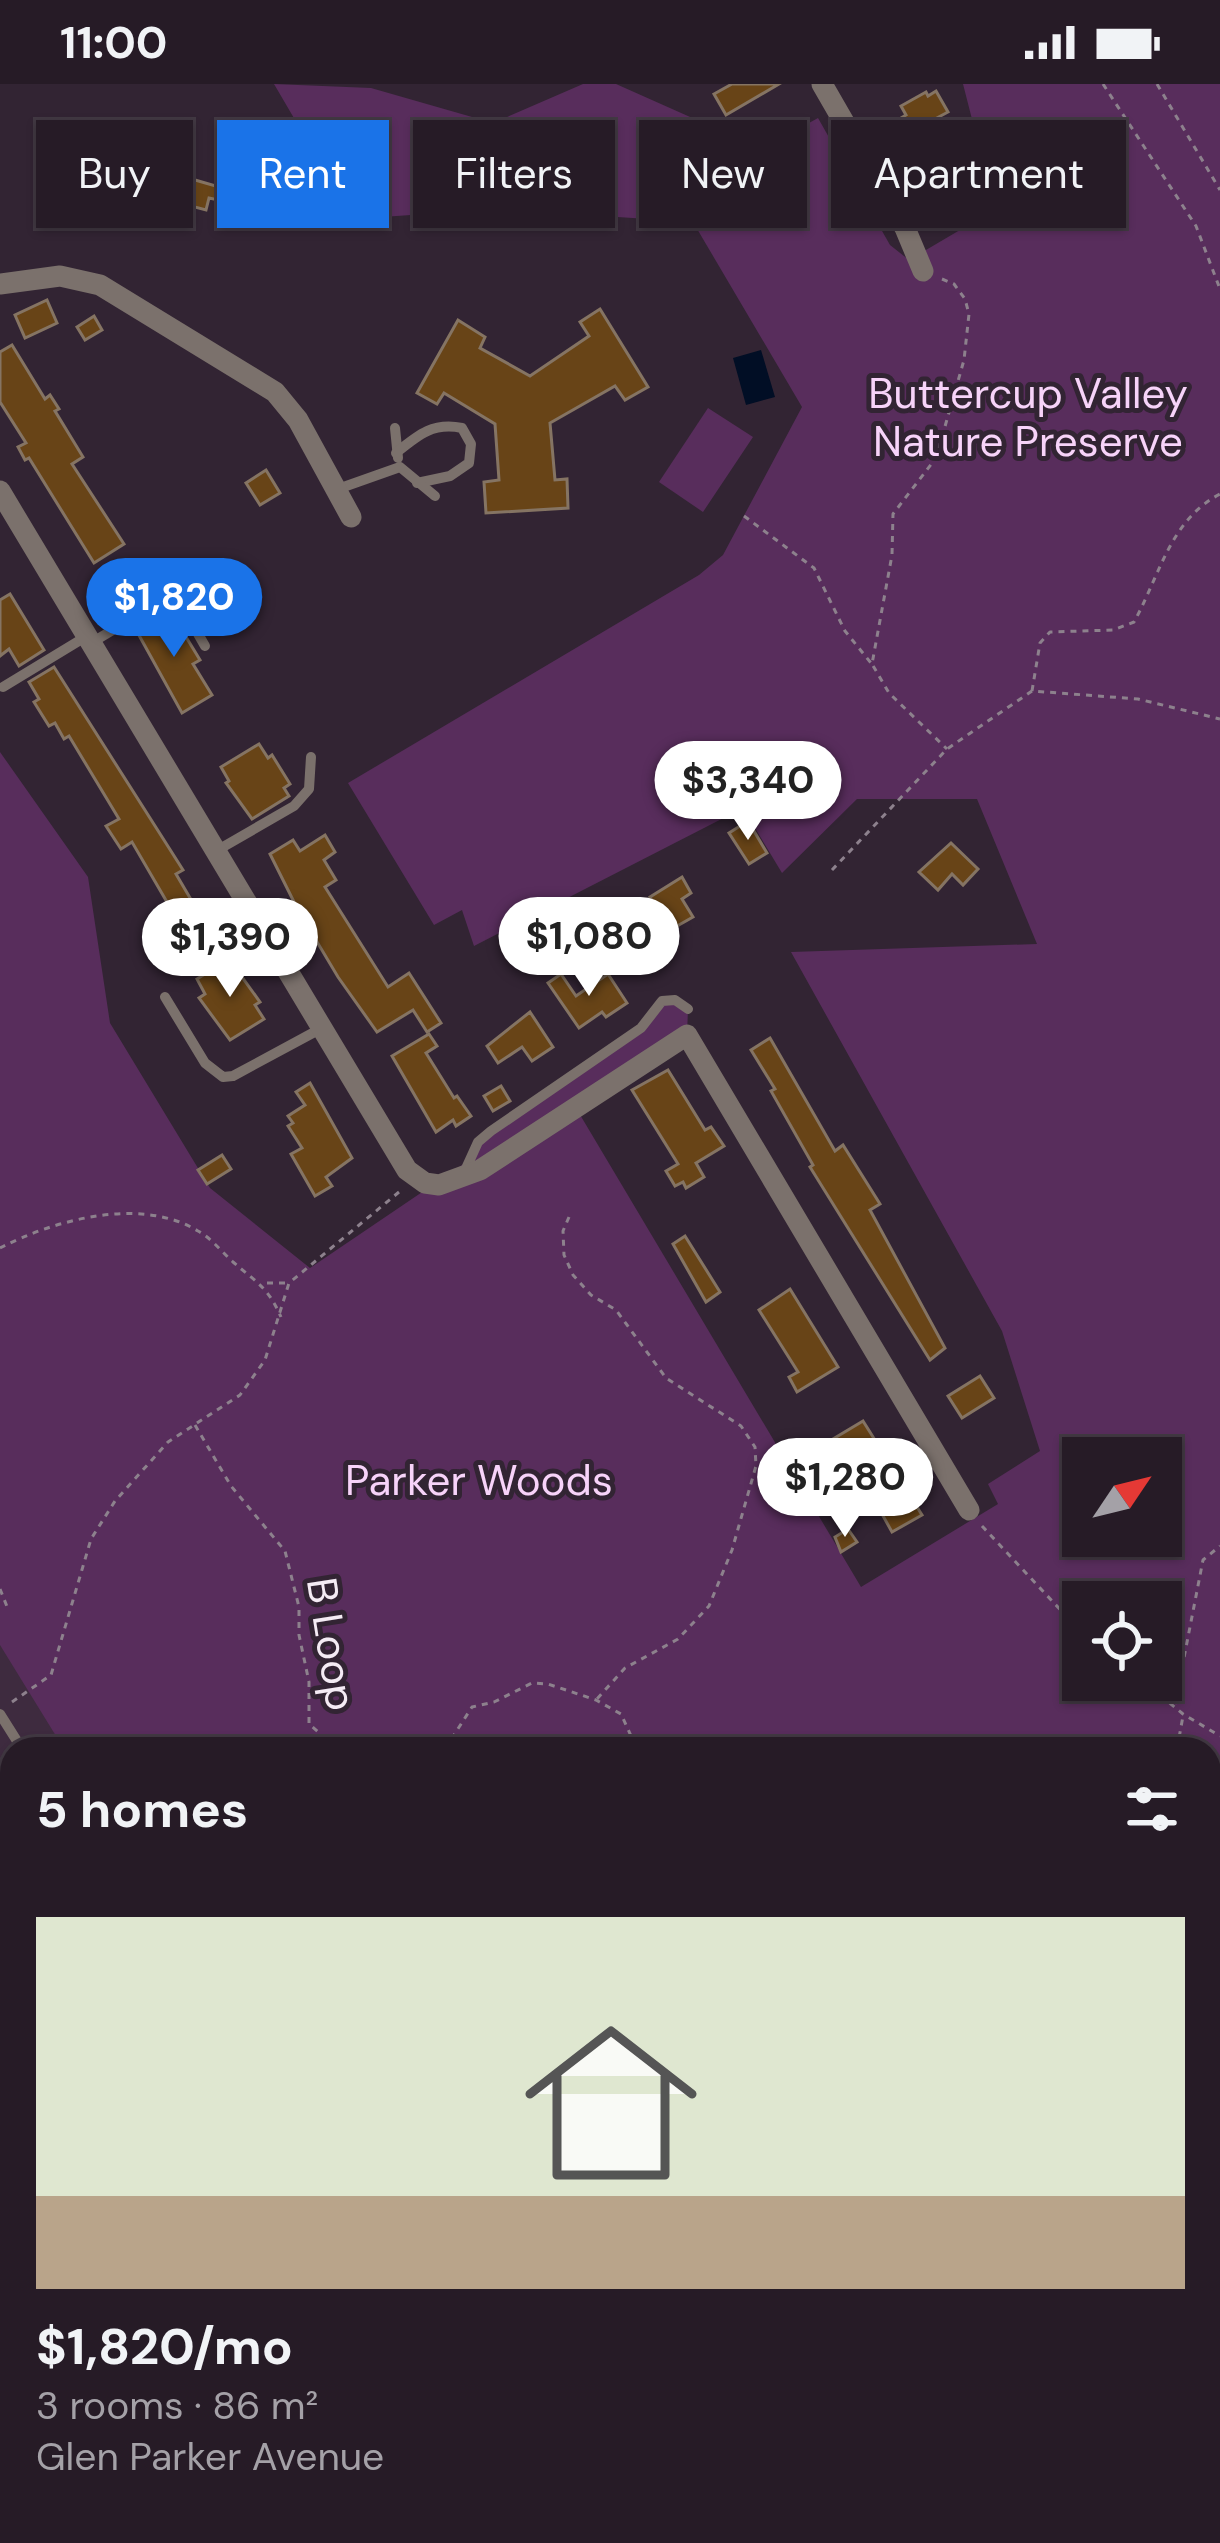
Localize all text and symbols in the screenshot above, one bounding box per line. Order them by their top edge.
text: 11:00 [60,13,168,72]
chip: Buy [36,120,193,228]
chip: Rent [217,120,389,228]
chip: Filters [413,120,615,228]
chip: New [639,120,807,228]
chip: Apartment [831,120,1126,228]
park label: Buttercup Valley Nature Preserve [868,366,1188,469]
pin: $1,820 [76,558,272,660]
text: $1,820 [113,571,235,622]
pin: $3,340 [650,741,846,843]
text: $3,340 [682,754,815,805]
pin: $1,080 [491,897,687,999]
pin: $1,390 [132,898,328,1000]
text: $1,080 [526,910,652,961]
text: $1,390 [169,911,291,962]
north arrow [1062,1437,1182,1557]
map controls [1062,1437,1182,1701]
pin: $1,280 [747,1438,943,1540]
text: $1,280 [784,1451,906,1502]
park label: Parker Woods [345,1453,613,1508]
street label: B Loop [294,1574,369,1714]
button: locate [1062,1581,1182,1701]
text: 5 homes [36,1776,248,1843]
icon: filters [1119,1776,1185,1842]
icon: home [503,1995,719,2211]
text: $1,820/mo [36,2313,293,2380]
text: 3 rooms · 86 m² [36,2380,318,2431]
text: Glen Parker Avenue [36,2431,384,2482]

